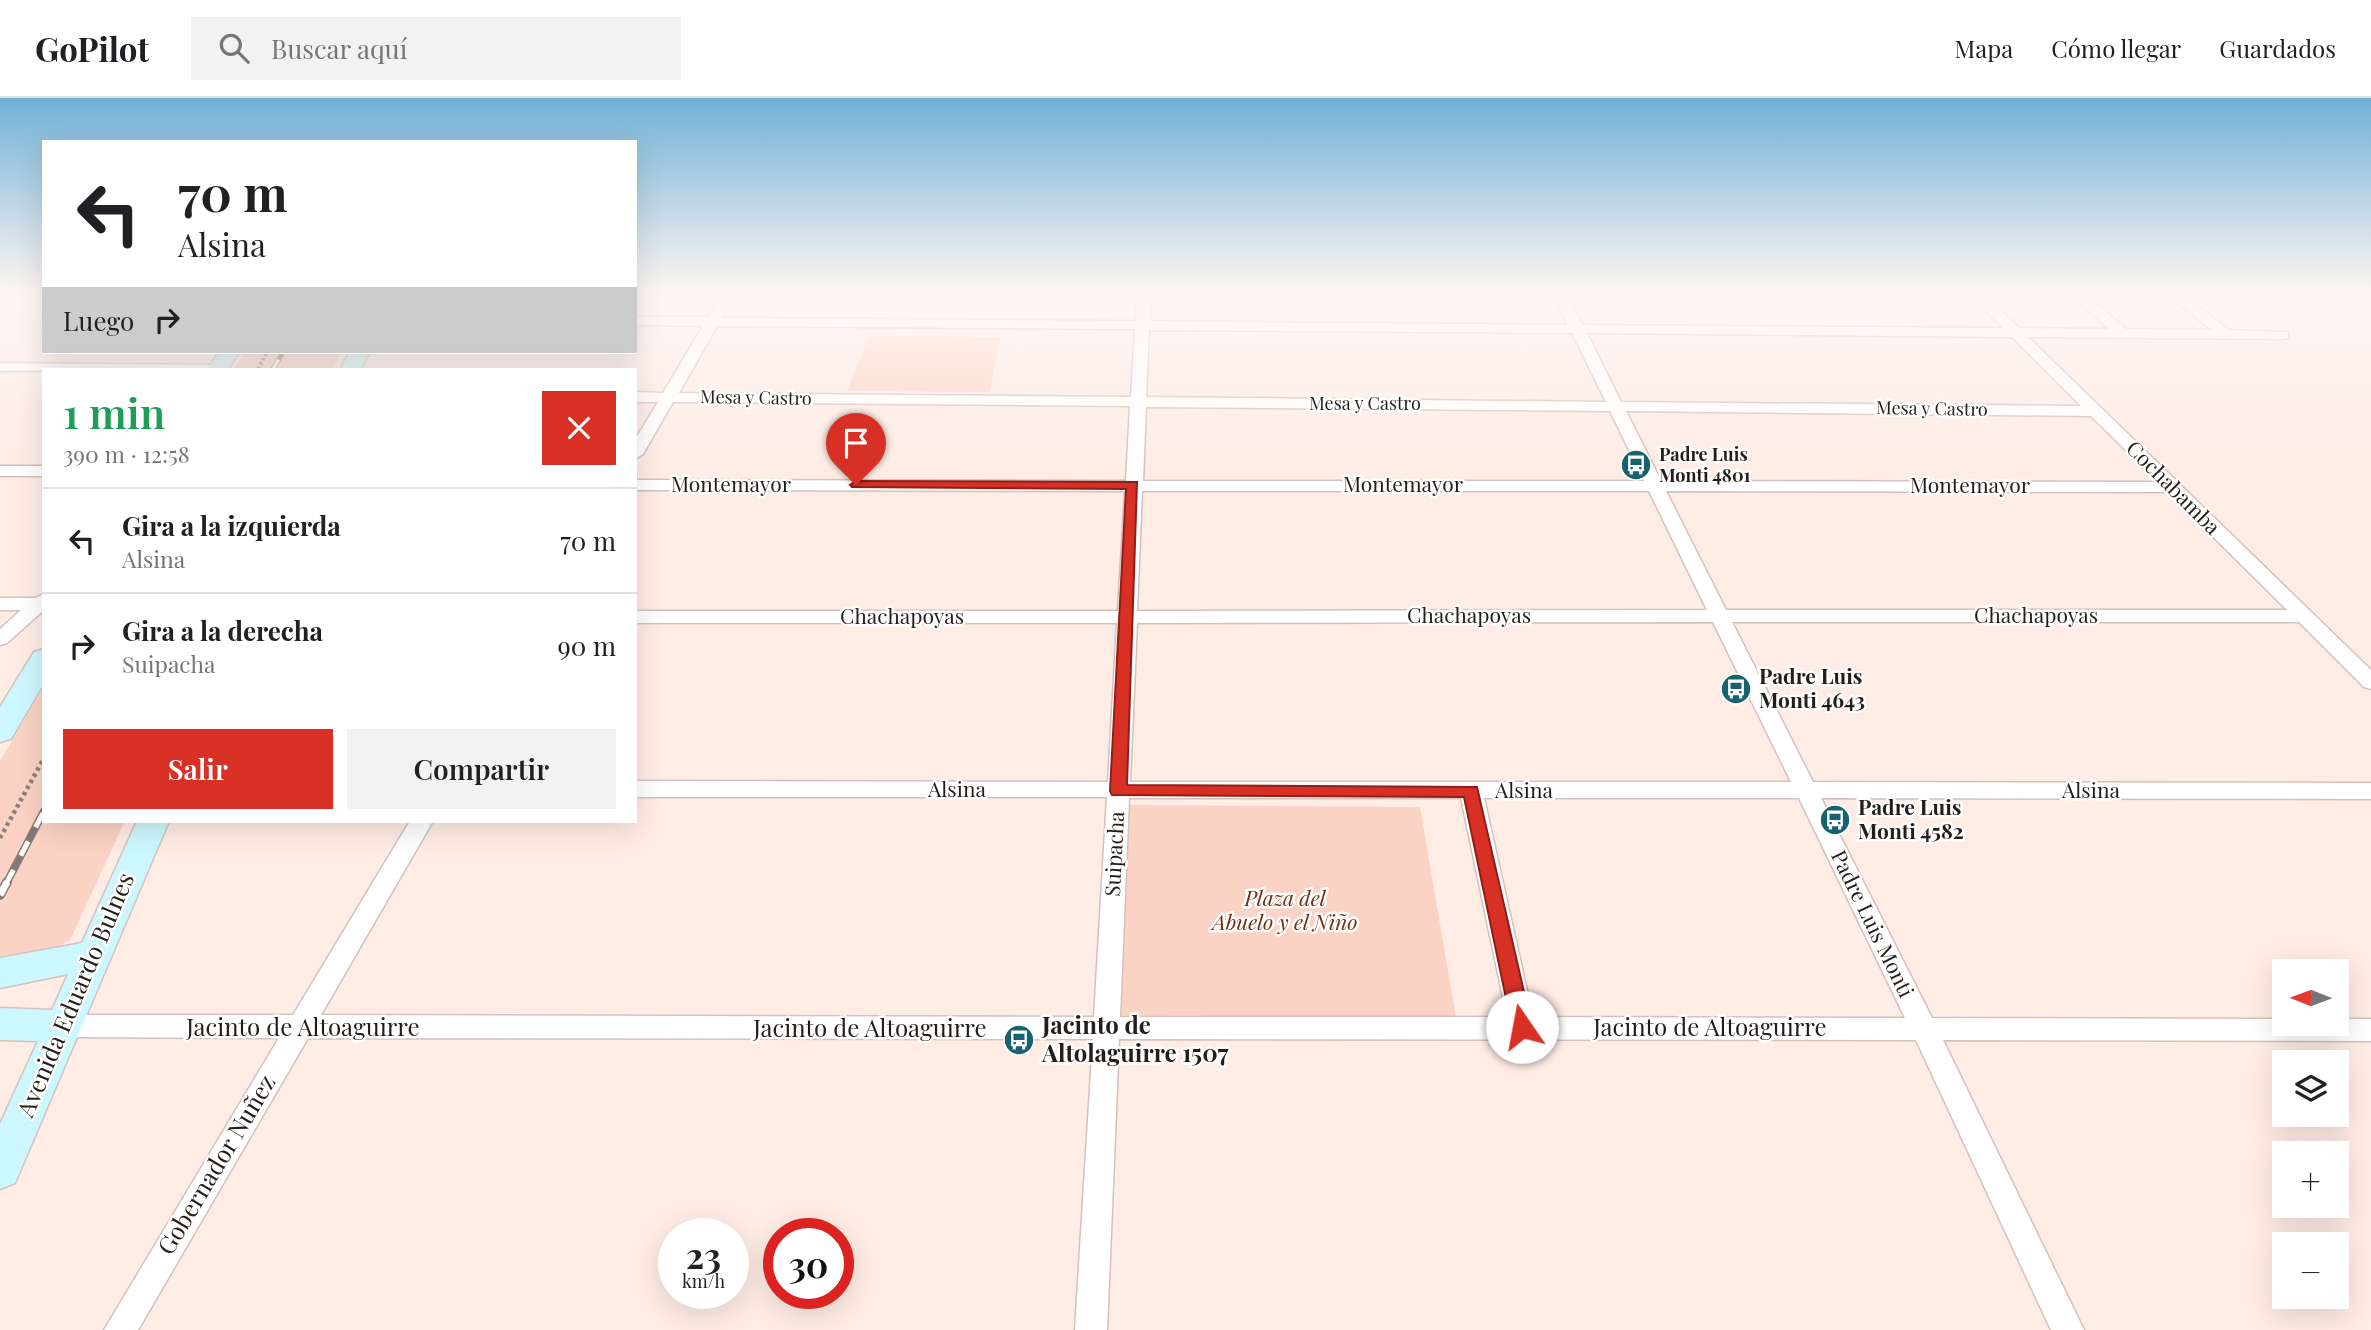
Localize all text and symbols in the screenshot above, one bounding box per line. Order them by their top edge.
search box [191,17,681,80]
text: GoPilot [35,26,149,70]
icon: search [215,29,253,67]
text: Buscar aquí [271,31,407,66]
text: Mapa [1955,32,2013,64]
text: Cómo llegar [2051,32,2181,64]
text: Guardados [2219,32,2336,64]
text: 70 m [178,159,288,224]
icon: left [63,168,154,259]
text: Alsina [178,222,266,265]
icon: right [148,301,186,339]
text: Luego [63,303,134,338]
text: 1 min [63,384,165,440]
street label: Mesa y Castro [700,384,812,410]
button: close [542,391,616,465]
street label: Mesa y Castro [1309,391,1421,415]
street label: Mesa y Castro [1876,395,1988,421]
pin [826,413,886,485]
icon: arrive [837,424,875,462]
street label: Cochabamba [2121,433,2228,540]
text: 390 m · 12:58 [63,438,190,469]
place label: Padre Luis Monti 4801 [1659,442,1751,487]
bus stop icon: Padre Luis Monti 4801 [1619,448,1653,482]
street label: Montemayor [671,469,792,497]
street label: Montemayor [1343,469,1464,497]
street label: Montemayor [1910,470,2031,498]
text: Gira a la izquierda [122,508,341,543]
icon: left [63,522,101,560]
text: 70 m [560,523,616,558]
text: Alsina [122,543,185,574]
street label: Chachapoyas [1407,600,1531,628]
street label: Chachapoyas [1974,600,2098,628]
street label: Chachapoyas [840,601,964,629]
text: Gira a la derecha [122,613,323,648]
icon: right [63,627,101,665]
text: 90 m [558,628,616,663]
text: Suipacha [122,648,216,679]
place label: Padre Luis Monti 4643 [1759,661,1865,713]
bus stop icon: Padre Luis Monti 4643 [1719,672,1753,706]
button: Salir [63,729,333,809]
button: Compartir [347,729,616,809]
street label: Alsina [927,774,986,802]
street label: Alsina [1494,775,1553,803]
street label: Alsina [2061,775,2120,803]
place label: Padre Luis Monti 4582 [1858,792,1964,844]
bus stop icon: Padre Luis Monti 4582 [1818,803,1852,837]
street label: Suipacha [1097,810,1129,897]
street label: Padre Luis Monti [1826,845,1922,1001]
street label: Avenida Eduardo Bulnes [8,867,140,1122]
park label: Plaza del Abuelo y el Niño [1211,883,1357,935]
north arrow [2272,959,2348,1036]
map controls [2272,959,2349,1309]
position arrow [1485,990,1559,1064]
place label: Jacinto de Altolaguirre 1507 [1041,1008,1229,1068]
street label: Jacinto de Altoaguirre [185,1010,420,1042]
street label: Jacinto de Altoaguirre [1592,1010,1827,1042]
street label: Jacinto de Altoaguirre [752,1011,987,1043]
bus stop icon: Jacinto de Altolaguirre 1507 [1002,1023,1036,1057]
button: layers [2272,1050,2349,1127]
street label: Gobernador Nuñez [149,1068,282,1260]
button: + [2272,1141,2349,1218]
speed limit sign: 30 [763,1218,854,1309]
text: 23 [686,1231,721,1278]
button: − [2272,1232,2349,1309]
text: km/h [682,1269,725,1293]

